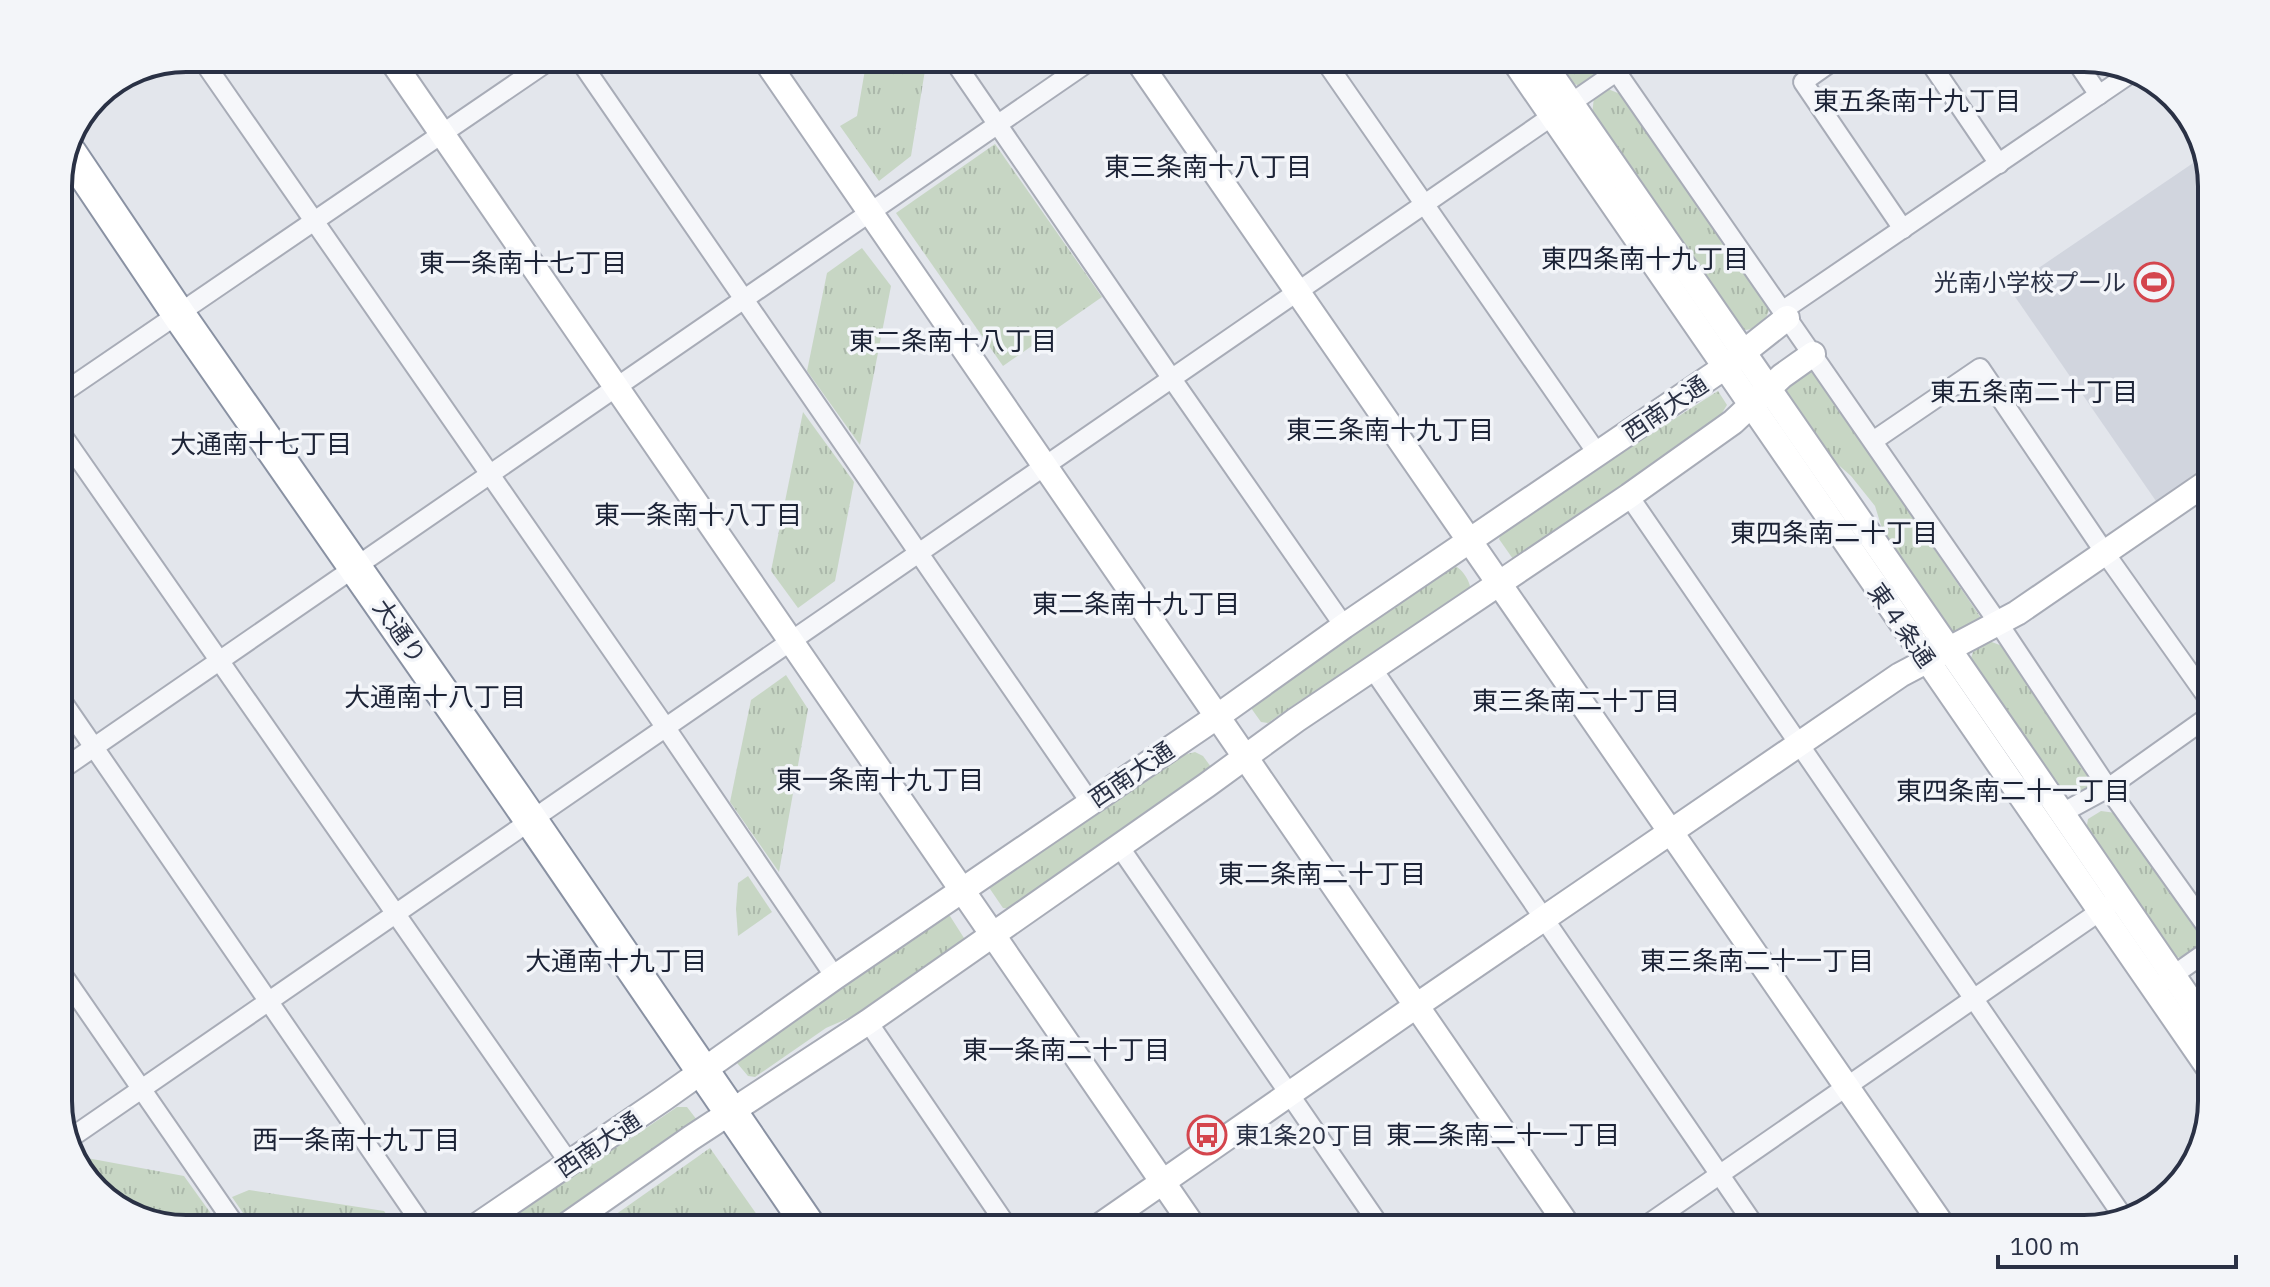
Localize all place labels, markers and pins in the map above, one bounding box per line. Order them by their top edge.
sports icon: 光南小学校プール [2133,261,2175,303]
place label: 光南小学校プール [1934,266,2126,298]
bus stop icon: 東1条20丁目 [1186,1114,1228,1156]
place label: 東1条20丁目 [1235,1119,1374,1151]

